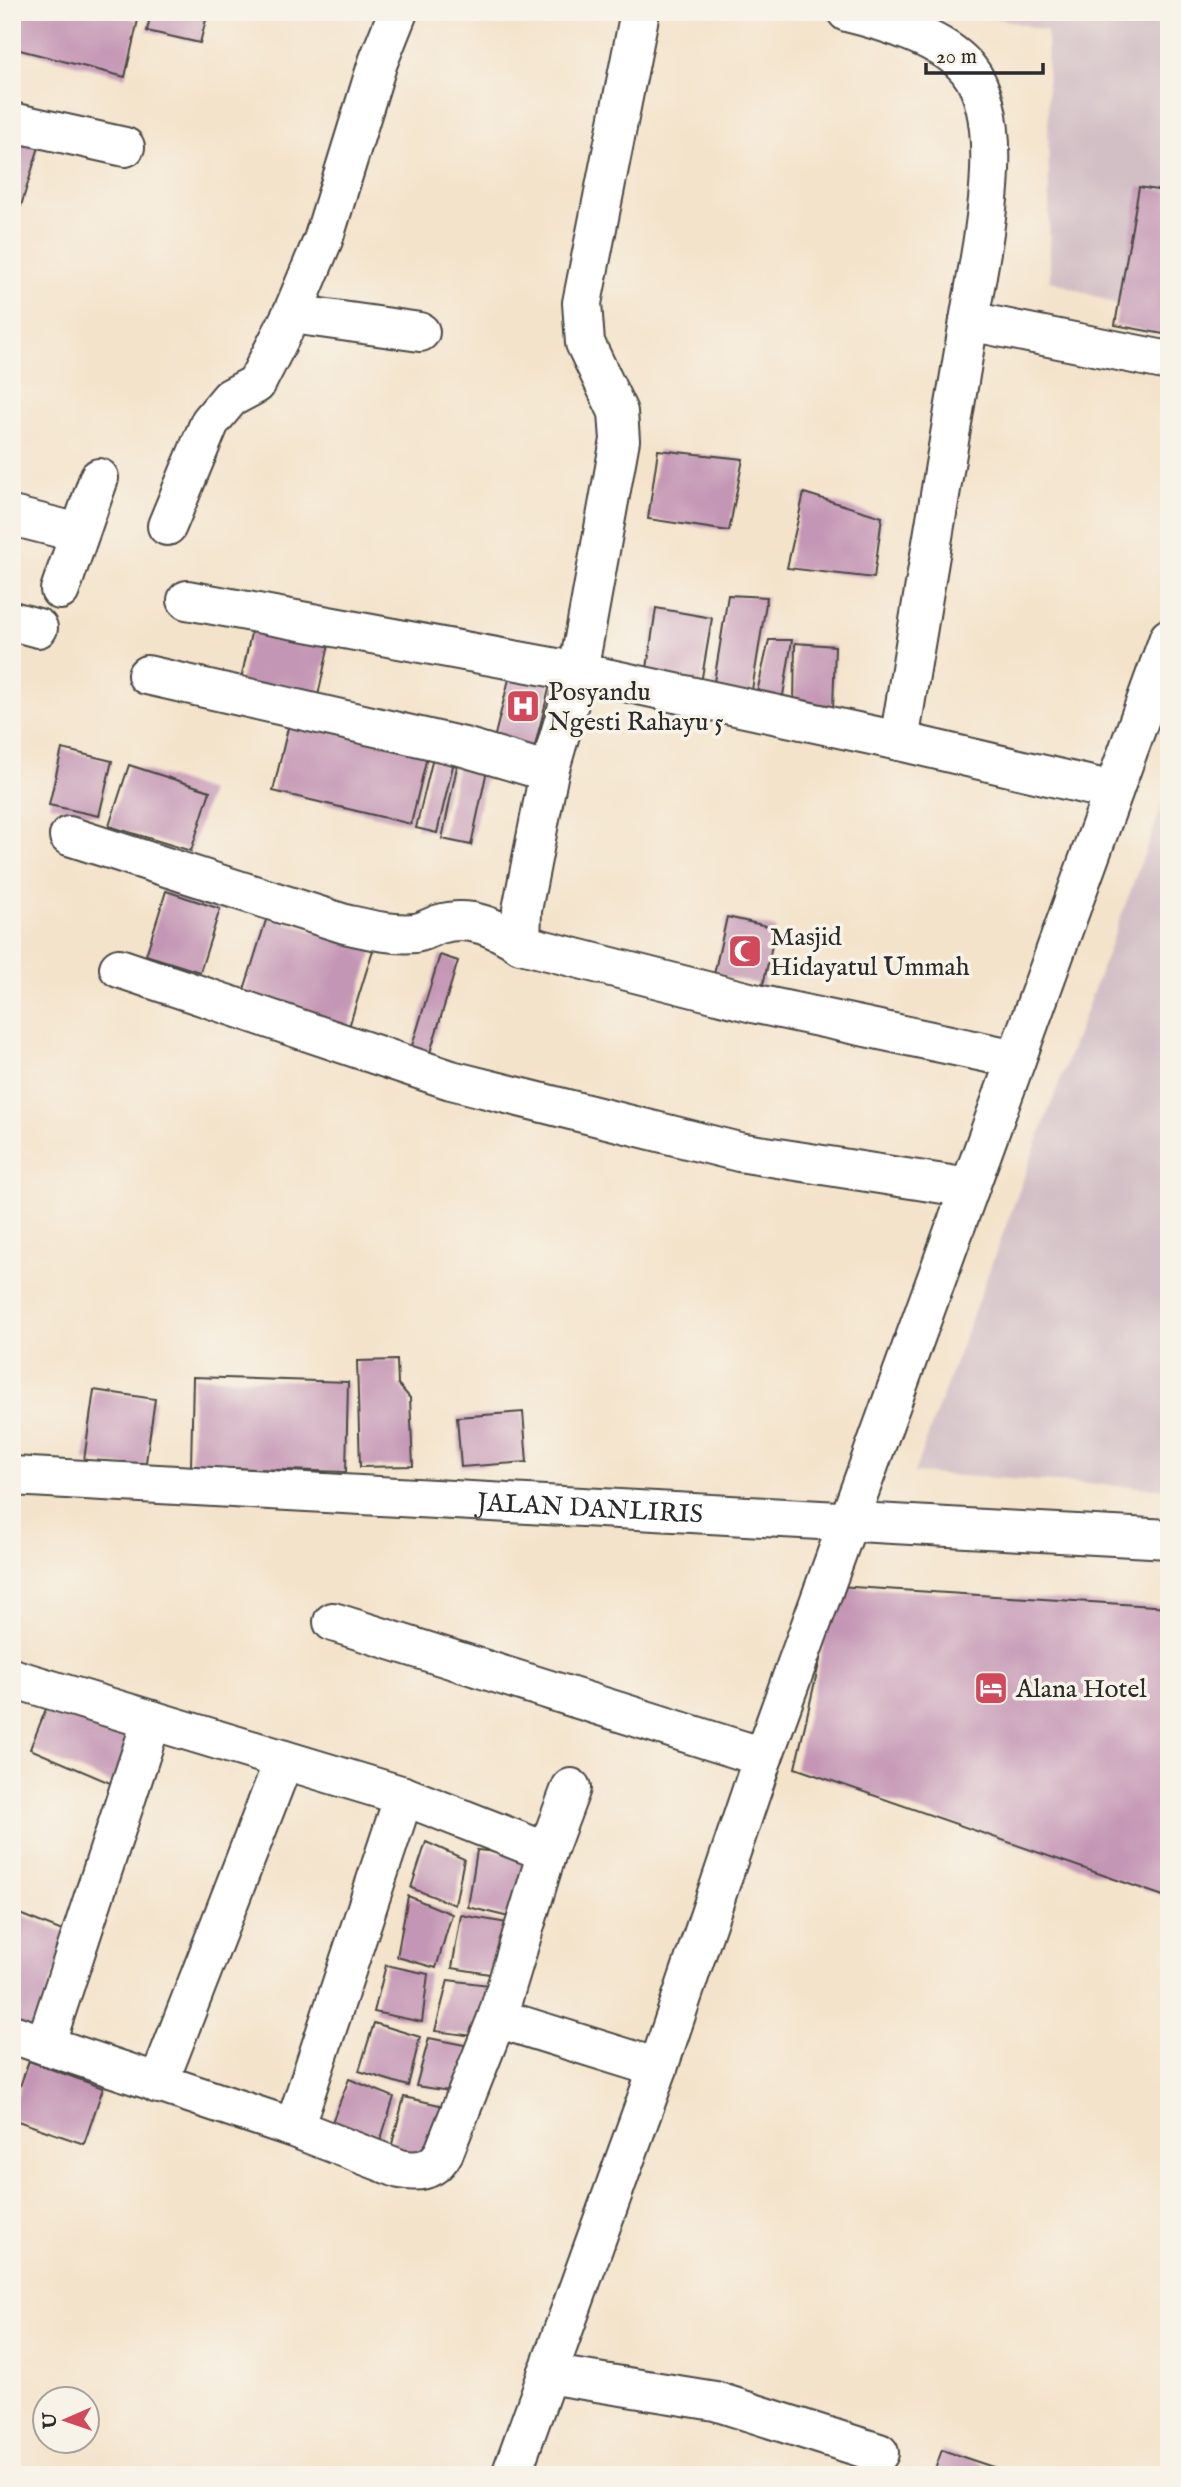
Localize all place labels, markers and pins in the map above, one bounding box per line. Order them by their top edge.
place label: Posyandu Ngesti Rahayu 5 [548,676,724,739]
hospital icon: Posyandu Ngesti Rahayu 5 [504,687,542,725]
place label: Masjid Hidayatul Ummah [770,921,970,984]
mosque icon: Masjid Hidayatul Ummah [726,932,764,970]
hotel icon: Alana Hotel [972,1669,1010,1707]
place label: Alana Hotel [1015,1673,1147,1706]

